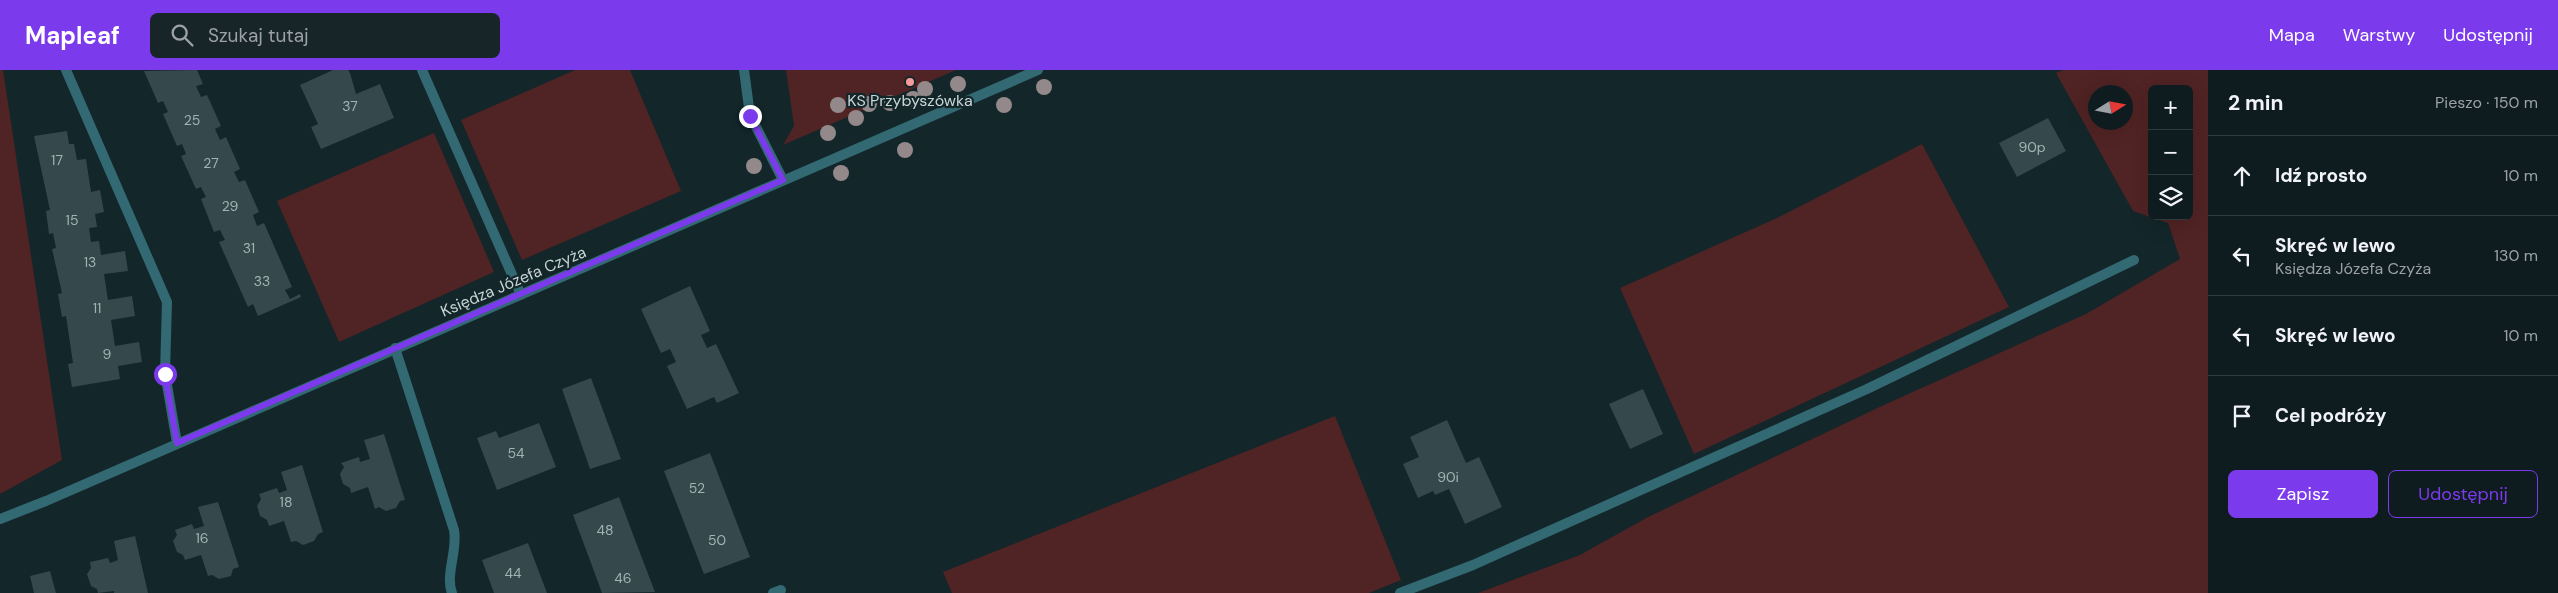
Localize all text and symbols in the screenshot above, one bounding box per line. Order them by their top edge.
search box [150,13,500,58]
text: Mapleaf [25,20,120,51]
icon: search [168,21,196,49]
text: Szukaj tutaj [208,23,309,48]
text: Mapa [2269,23,2315,47]
text: Warstwy [2343,23,2415,47]
text: Udostępnij [2443,23,2533,47]
marker: KS Przybyszówka [904,76,916,88]
north arrow [2088,85,2133,130]
map controls [2148,85,2193,220]
button: + [2148,85,2193,130]
text: 2 min [2228,89,2284,117]
place label: KS Przybyszówka [847,90,973,111]
text: Pieszo · 150 m [2435,92,2538,113]
house number: 37 [342,97,358,115]
route end [739,105,762,128]
house number: 25 [184,111,200,129]
button: − [2148,130,2193,175]
house number: 90p [2018,138,2046,156]
house number: 17 [51,151,63,169]
house number: 27 [203,154,219,172]
icon: ahead [2228,162,2256,190]
text: Idź prosto [2275,163,2367,188]
text: 10 m [2504,165,2538,186]
button: layers [2148,175,2193,220]
house number: 29 [222,197,239,215]
house number: 15 [66,211,78,229]
text: Skręć w lewo [2275,233,2396,258]
house number: 31 [243,239,255,257]
street label: Księdza Józefa Czyża [437,241,589,322]
icon: left [2228,242,2256,270]
text: 130 m [2494,245,2538,266]
house number: 13 [84,253,96,271]
text: Księdza Józefa Czyża [2275,258,2431,279]
house number: 33 [254,272,270,290]
house number: 11 [93,299,101,317]
icon: left [2228,322,2256,350]
text: Skręć w lewo [2275,323,2396,348]
text: 10 m [2504,325,2538,346]
house number: 9 [103,345,112,363]
route start [154,363,177,386]
icon: arrive [2228,402,2256,430]
text: Cel podróży [2275,403,2386,428]
house number: 54 [507,444,525,462]
house number: 90i [1437,468,1459,486]
button: Zapisz [2228,470,2378,518]
button: Udostępnij [2388,470,2538,518]
house number: 52 [689,479,705,497]
house number: 18 [280,493,292,511]
house number: 48 [596,521,614,539]
house number: 16 [195,529,209,547]
house number: 50 [708,531,726,549]
house number: 44 [505,564,522,582]
house number: 46 [614,569,632,587]

